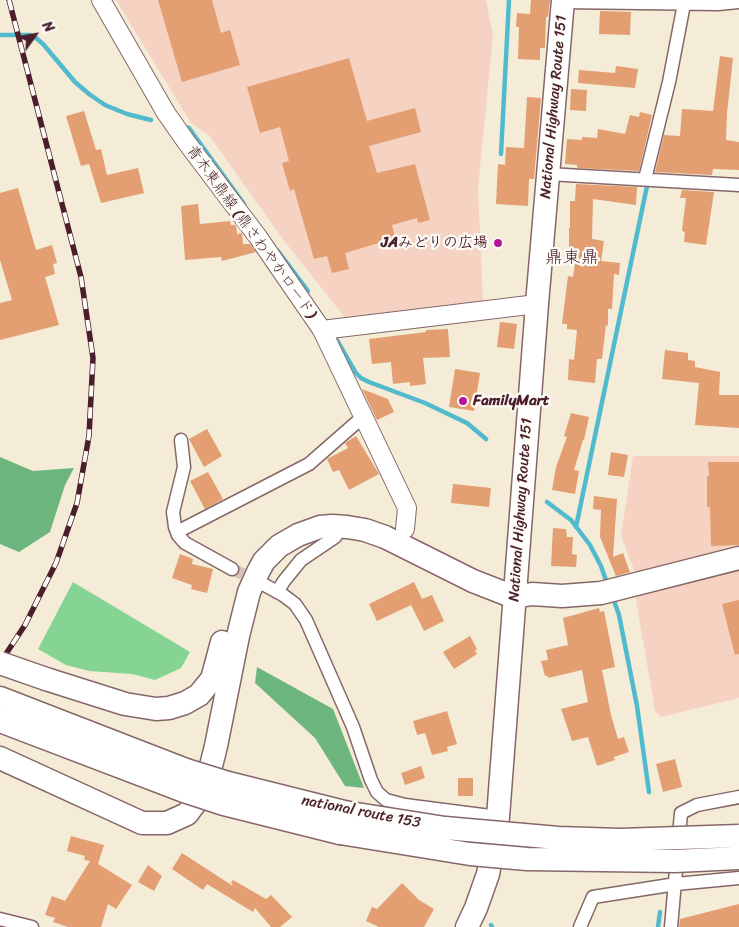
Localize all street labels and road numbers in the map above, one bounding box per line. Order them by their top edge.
street label: National Highway Route 151 [537,15,571,199]
street label: 青木東鼎線 (鼎さわやかロード) [182,142,320,322]
street label: National Highway Route 151 [506,418,536,602]
street label: national route 153 [300,792,422,832]

